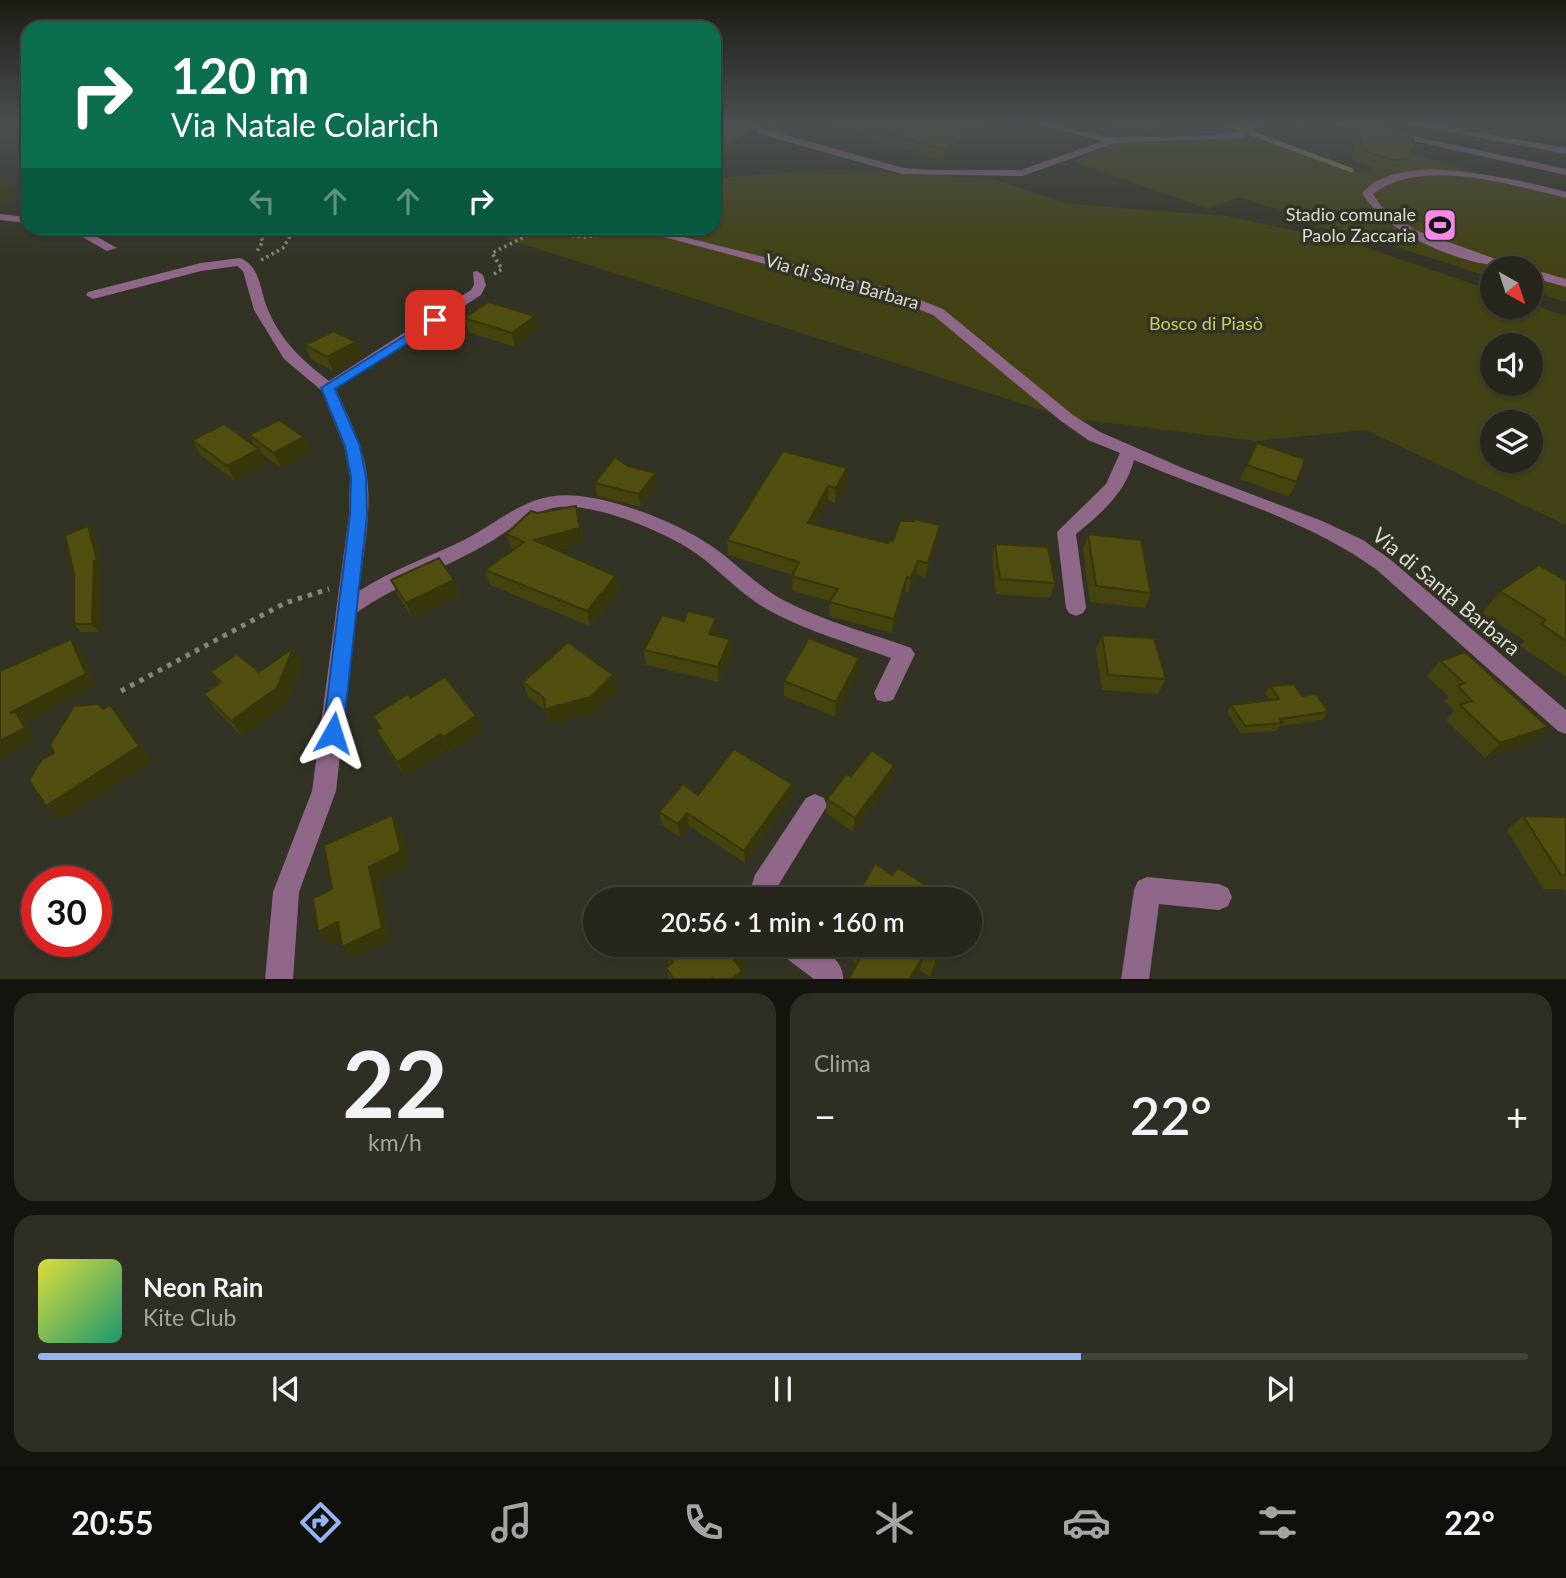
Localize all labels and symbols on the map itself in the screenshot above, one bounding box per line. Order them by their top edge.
place label: Stadio comunale Paolo Zaccaria [1286,203,1416,246]
sports icon: Stadio comunale Paolo Zaccaria [1421,206,1459,244]
street label: Via di Santa Barbara [763,249,922,314]
north arrow [1480,256,1544,318]
pin [405,290,465,350]
park label: Bosco di Piasò [1149,312,1263,334]
street label: Via di Santa Barbara [1368,522,1526,660]
position arrow [296,696,370,770]
speed limit sign: 30 [21,866,112,957]

